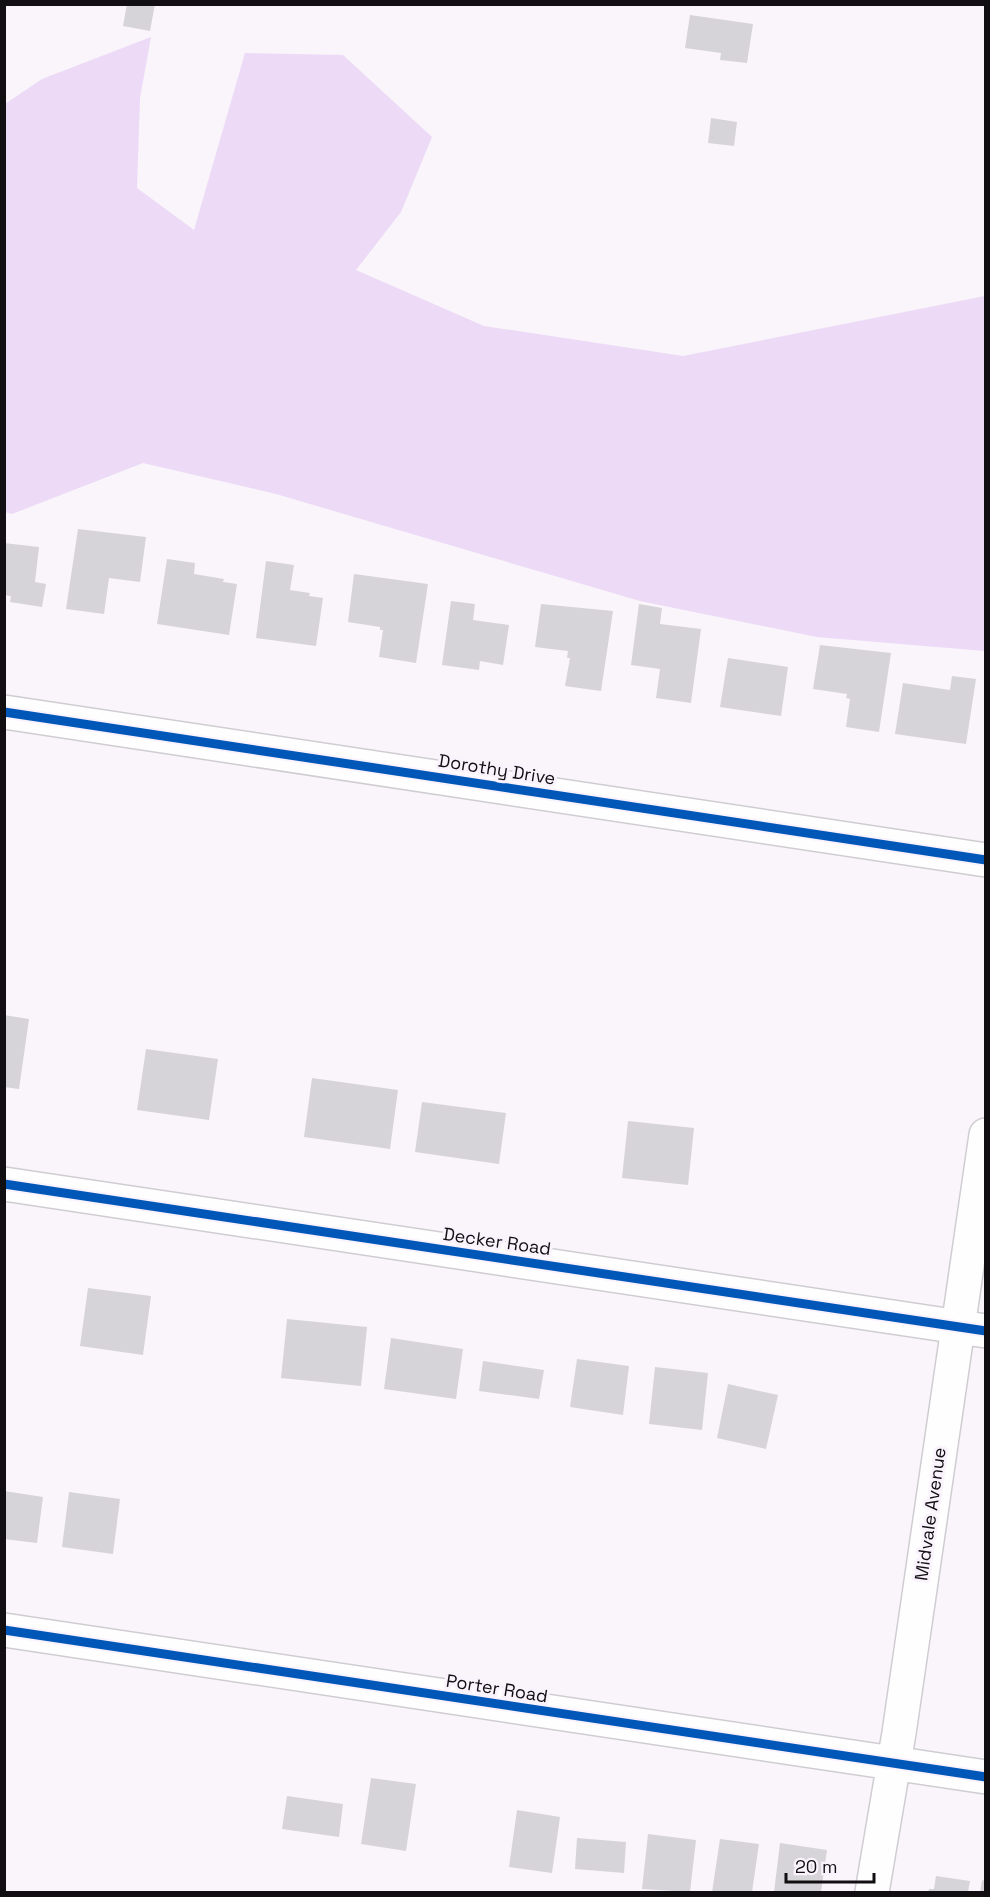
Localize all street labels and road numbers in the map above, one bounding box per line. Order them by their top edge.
street label: Dorothy Drive [437,748,557,790]
street label: Decker Road [442,1222,552,1260]
street label: Midvale Avenue [909,1446,951,1582]
street label: Porter Road [445,1669,549,1707]

